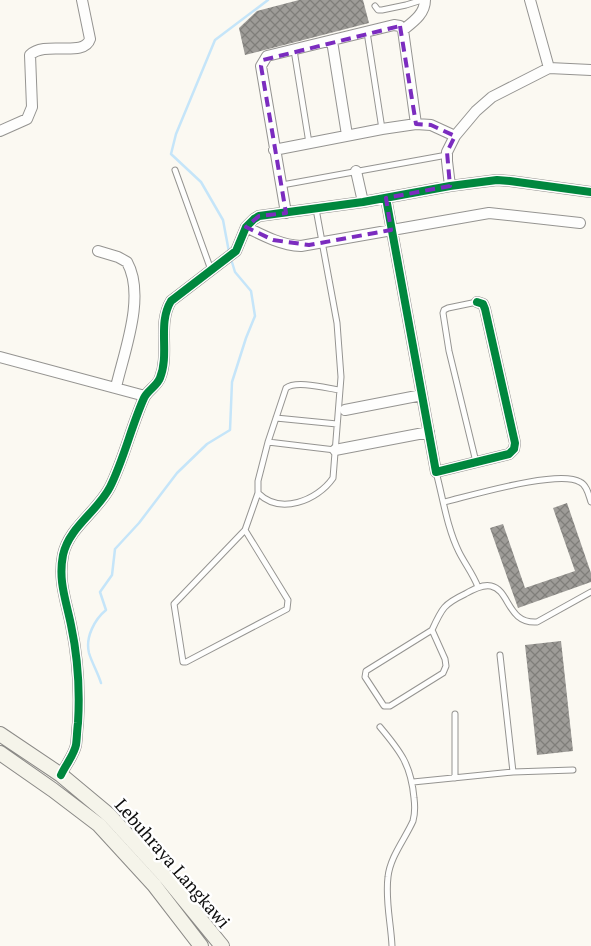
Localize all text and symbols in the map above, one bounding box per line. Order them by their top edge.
street label: Lebuhraya Langkawi [110,793,236,933]

